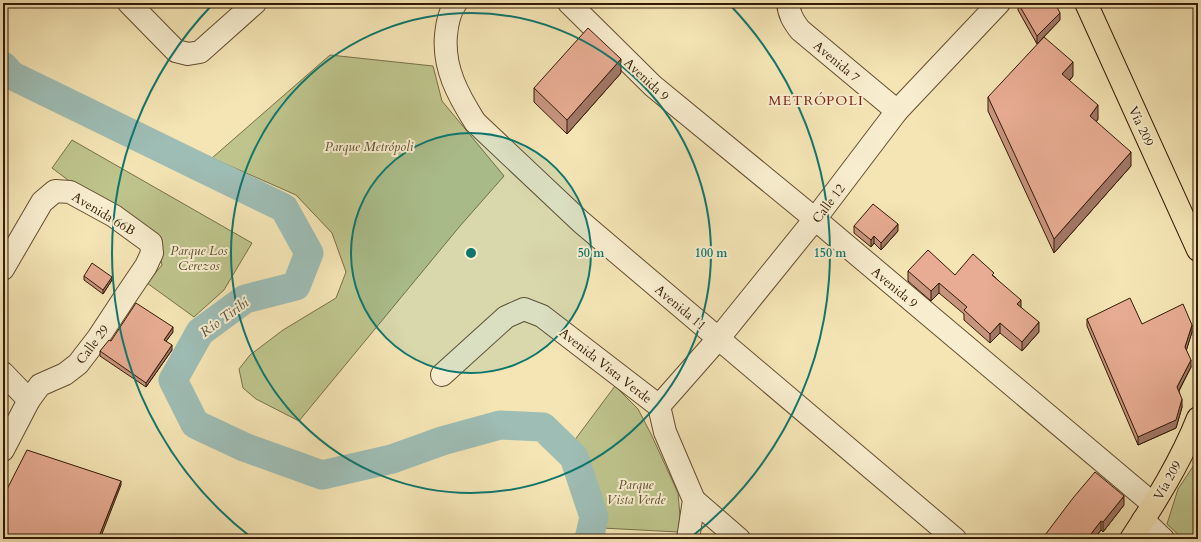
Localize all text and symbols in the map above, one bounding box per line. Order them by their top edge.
street label: Avenida 7 [809,37,864,87]
street label: Avenida 9 [620,54,673,105]
district label: METRÓPOLI [768,91,864,110]
street label: Vía 209 [1124,103,1158,150]
park label: Parque Metrópoli [325,138,414,156]
street label: Calle 12 [808,180,850,227]
street label: Avenida 66B [68,188,139,240]
park label: Parque Los Cerezos [170,242,228,275]
text: 50 m [578,245,605,261]
text: 100 m [695,245,728,261]
text: 150 m [814,245,847,261]
centre of rings [464,246,478,260]
street label: Avenida 9 [867,263,922,313]
street label: Avenida 11 [651,281,710,335]
water label: Río Tiribí [196,293,253,341]
street label: Calle 29 [72,321,114,368]
street label: Avenida Vista Verde [555,324,655,408]
street label: Vía 209 [1150,457,1186,503]
park label: Parque Vista Verde [606,476,667,509]

